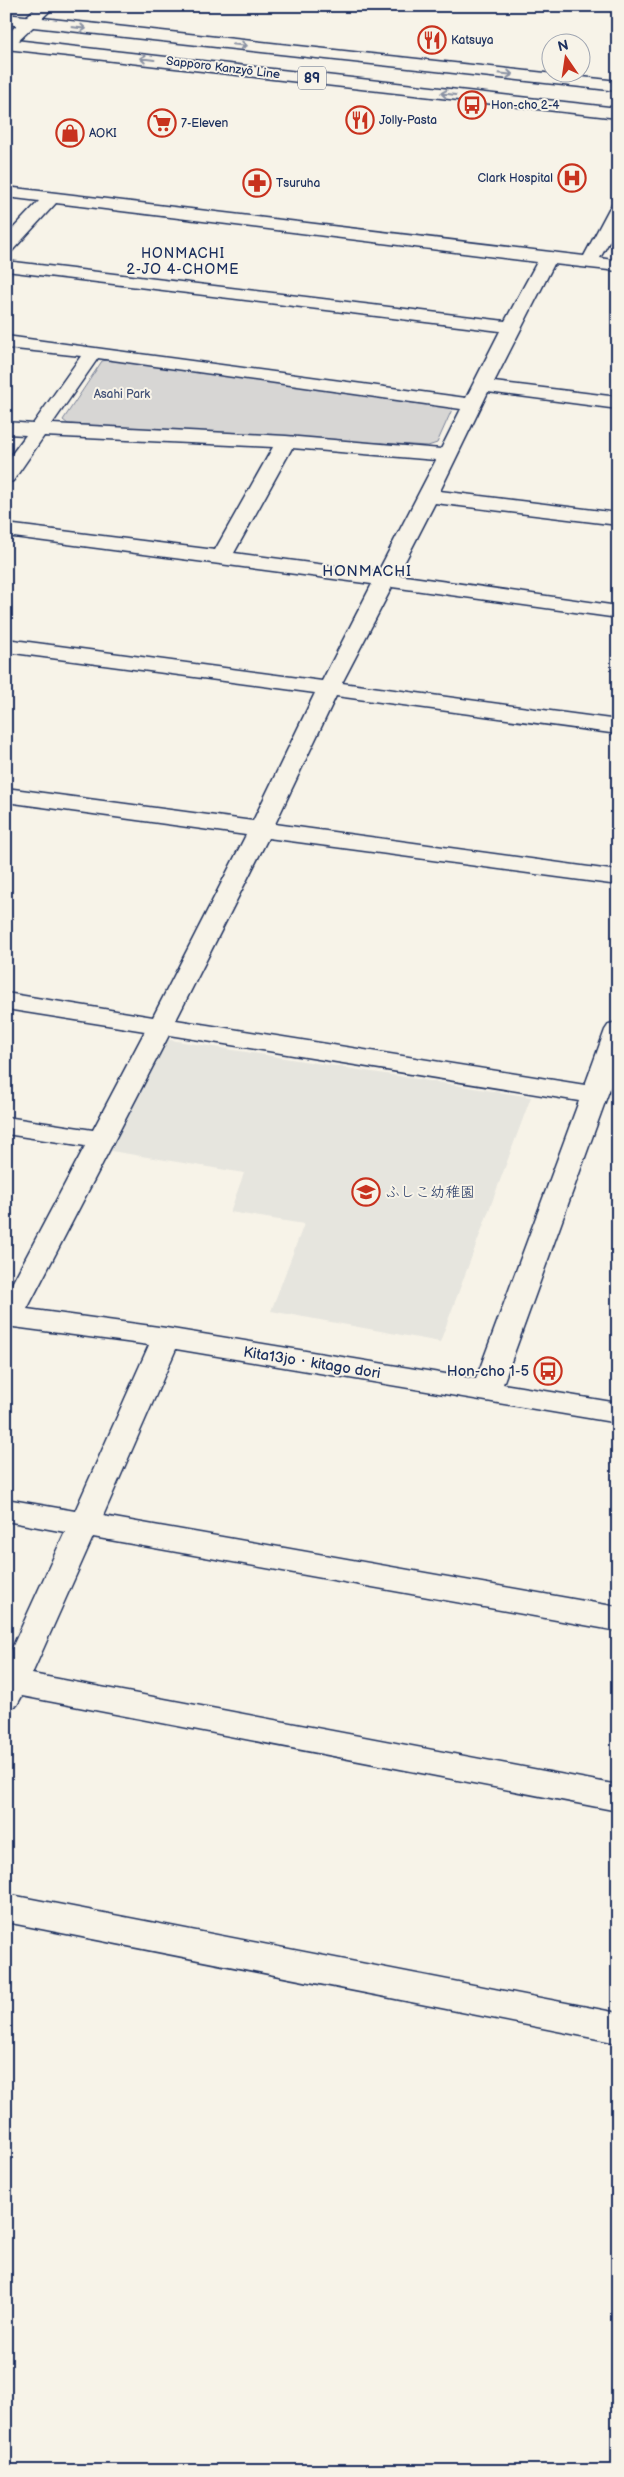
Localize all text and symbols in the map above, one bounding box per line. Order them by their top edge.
one-way arrow [71,23,87,33]
restaurant icon: Katsuya [417,25,447,55]
north arrow [542,32,592,82]
place label: Katsuya [451,33,494,48]
text: N [556,36,570,55]
one-way arrow [232,41,248,50]
one-way arrow [139,54,155,64]
street label: Sapporo Kanzyō Line [165,54,281,82]
road number: 89 [298,66,326,90]
one-way arrow [498,69,514,79]
one-way arrow [440,89,456,99]
bus stop icon: Hon-cho 2-4 [457,90,487,120]
place label: Hon-cho 2-4 [491,98,560,113]
restaurant icon: Jolly-Pasta [345,105,375,135]
supermarket icon: 7-Eleven [147,108,177,138]
place label: Jolly-Pasta [379,113,437,128]
place label: 7-Eleven [181,116,229,131]
shop icon: AOKI [55,118,85,148]
place label: AOKI [89,126,117,141]
hospital icon: Clark Hospital [557,163,587,193]
pharmacy icon: Tsuruha [242,168,272,198]
place label: Clark Hospital [478,171,553,186]
place label: Tsuruha [276,176,320,191]
district label: HONMACHI 2-JO 4-CHOME [126,245,240,278]
park label: Asahi Park [94,387,150,402]
district label: HONMACHI [322,562,412,581]
school or university icon: ふしこ幼稚園 [351,1177,381,1207]
place label: ふしこ幼稚園 [385,1183,475,1202]
street label: Kita13jo・kitago dori [242,1343,382,1383]
bus stop icon: Hon-cho 1-5 [533,1356,563,1386]
place label: Hon-cho 1-5 [447,1362,529,1381]

